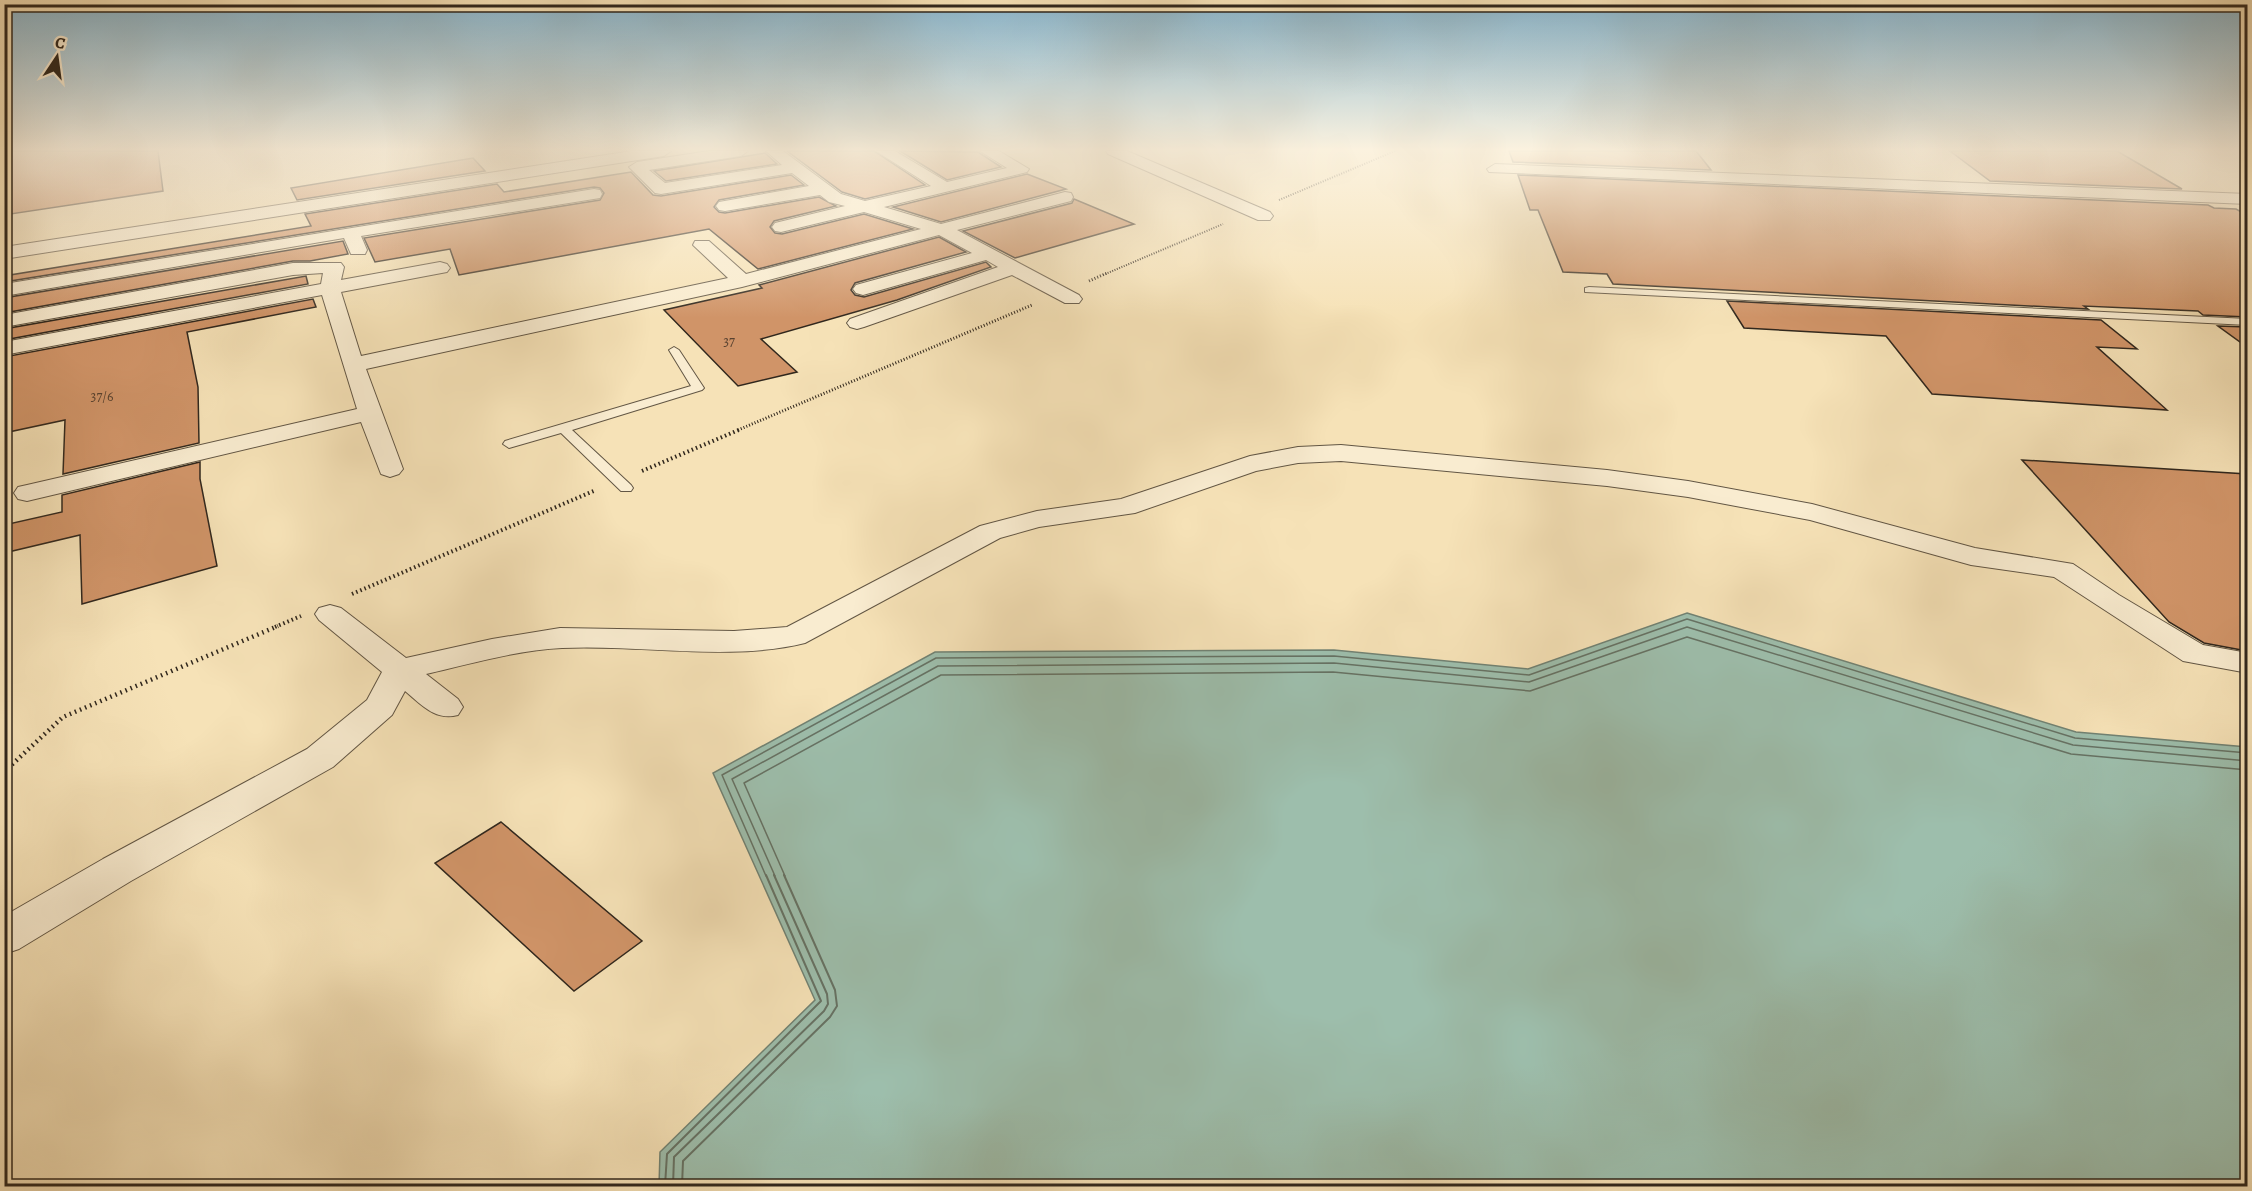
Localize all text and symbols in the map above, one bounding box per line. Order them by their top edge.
north arrow [27,27,87,87]
text: С [53,32,68,55]
house number: 37 [723,332,735,351]
house number: 37/6 [91,387,113,406]

